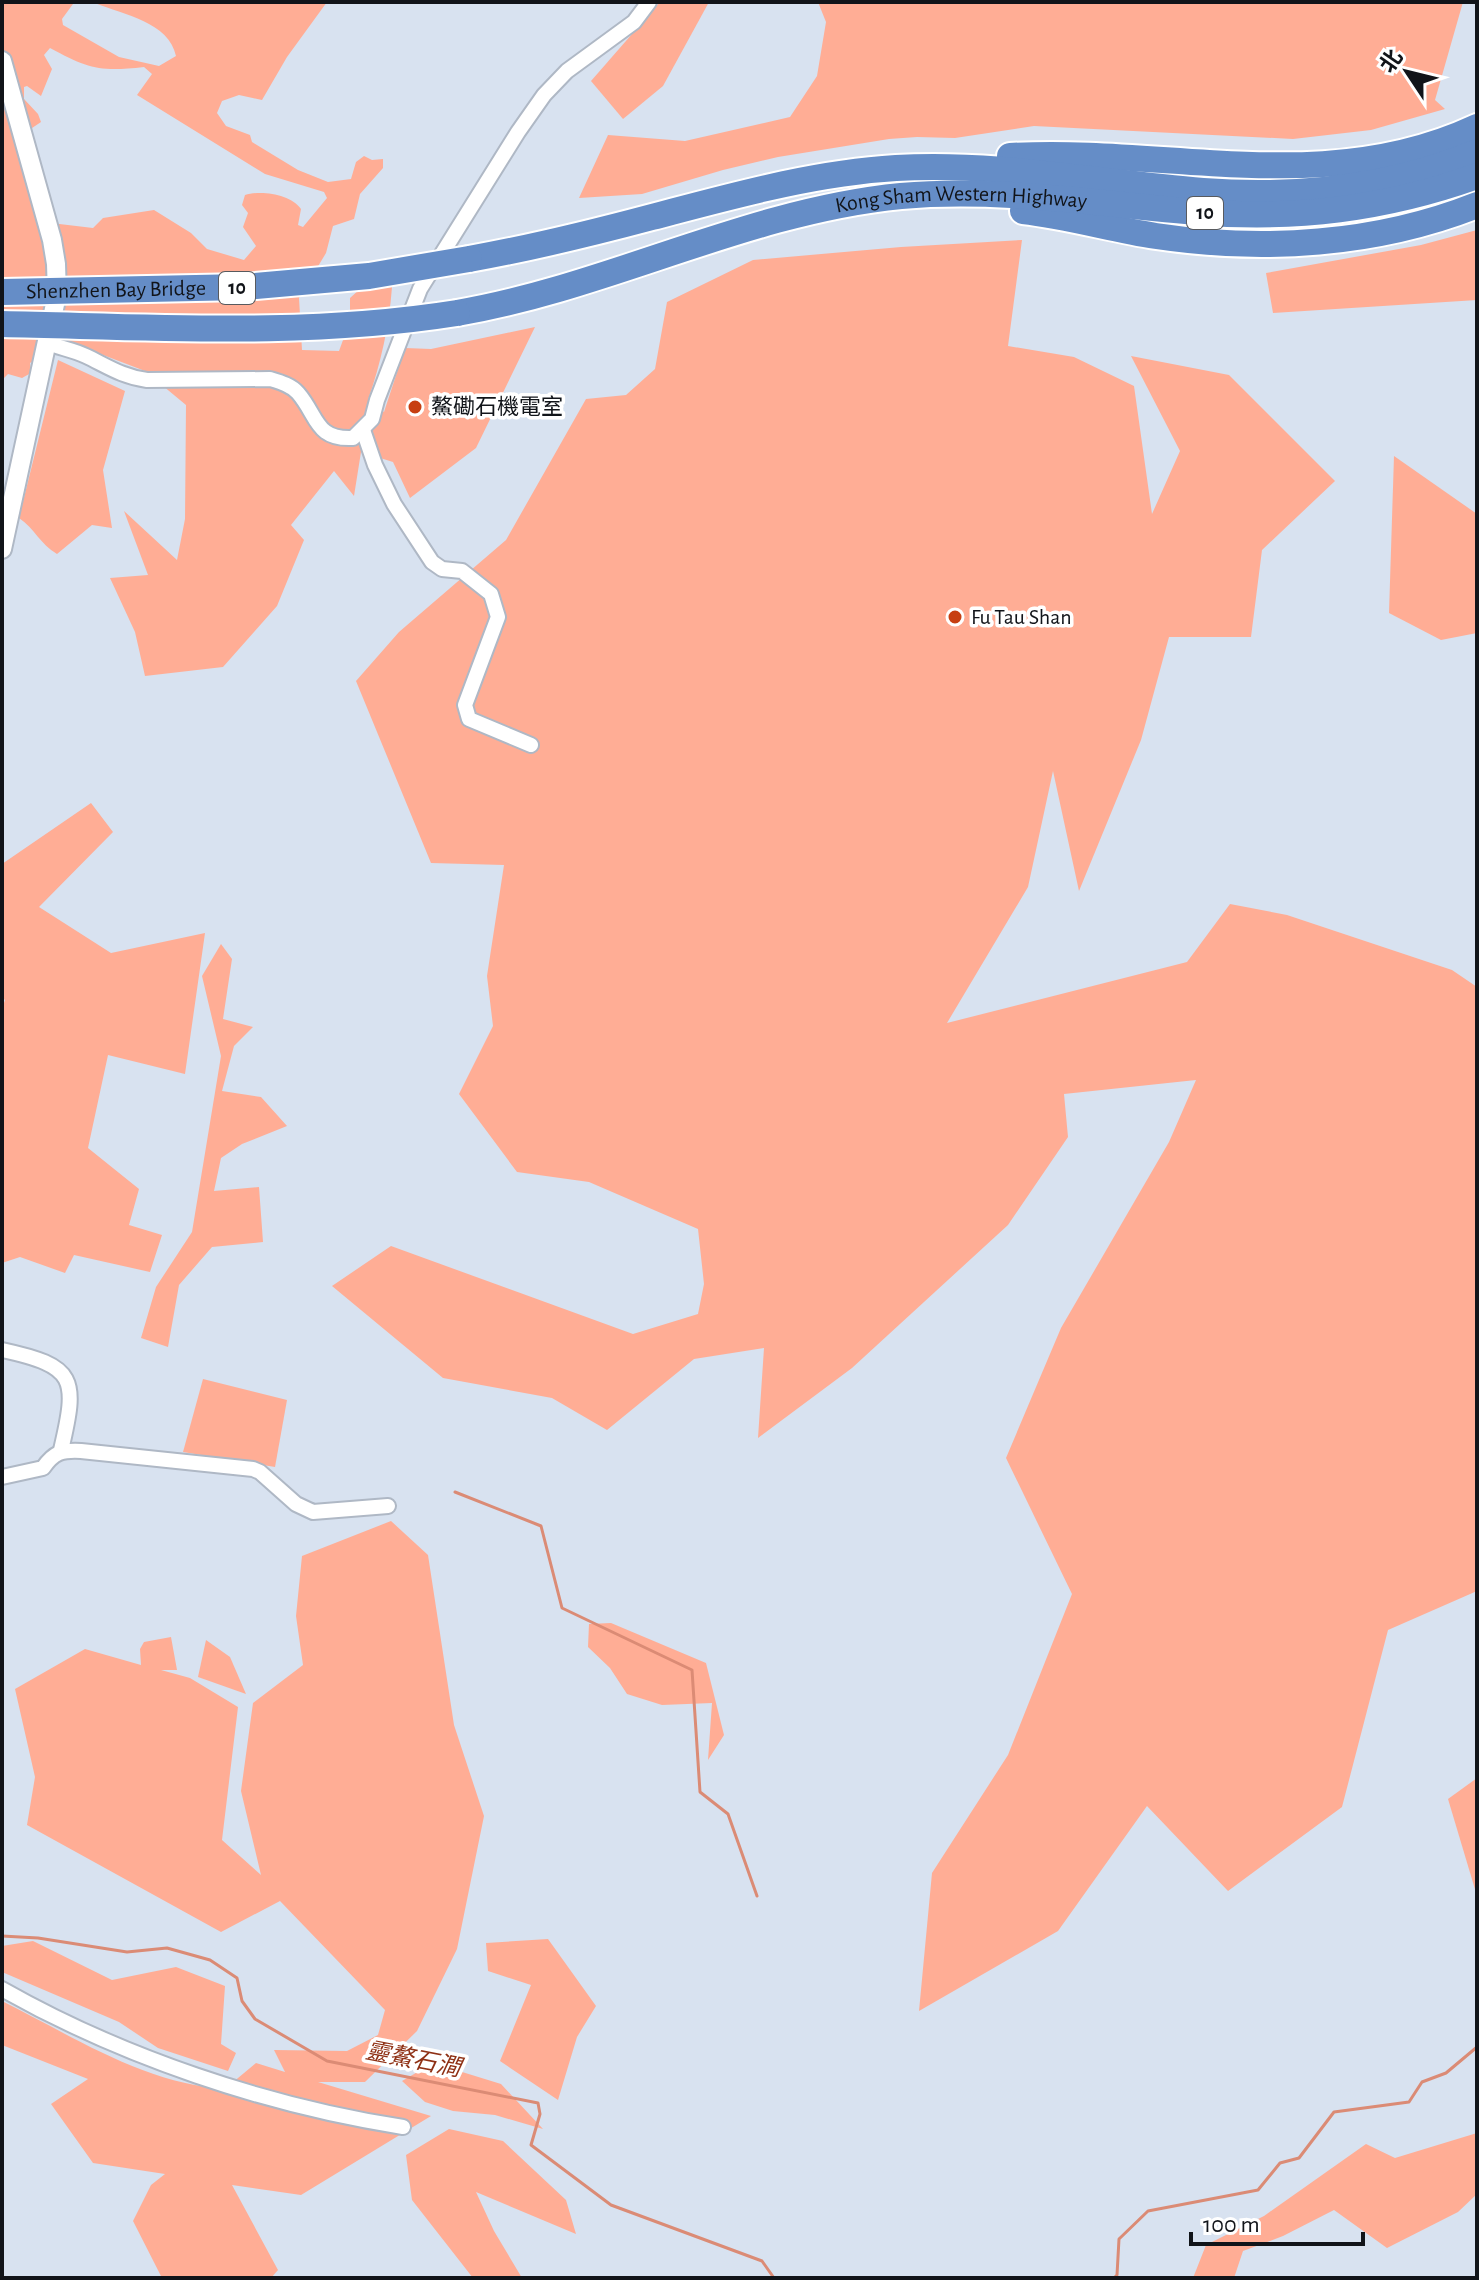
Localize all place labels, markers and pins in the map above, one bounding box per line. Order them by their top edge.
place label: 鰲磡石機電室 [431,395,563,418]
marker: 鰲磡石機電室 [406,398,424,416]
place label: Fu Tau Shan [971,606,1072,628]
marker: Fu Tau Shan [946,608,964,626]

